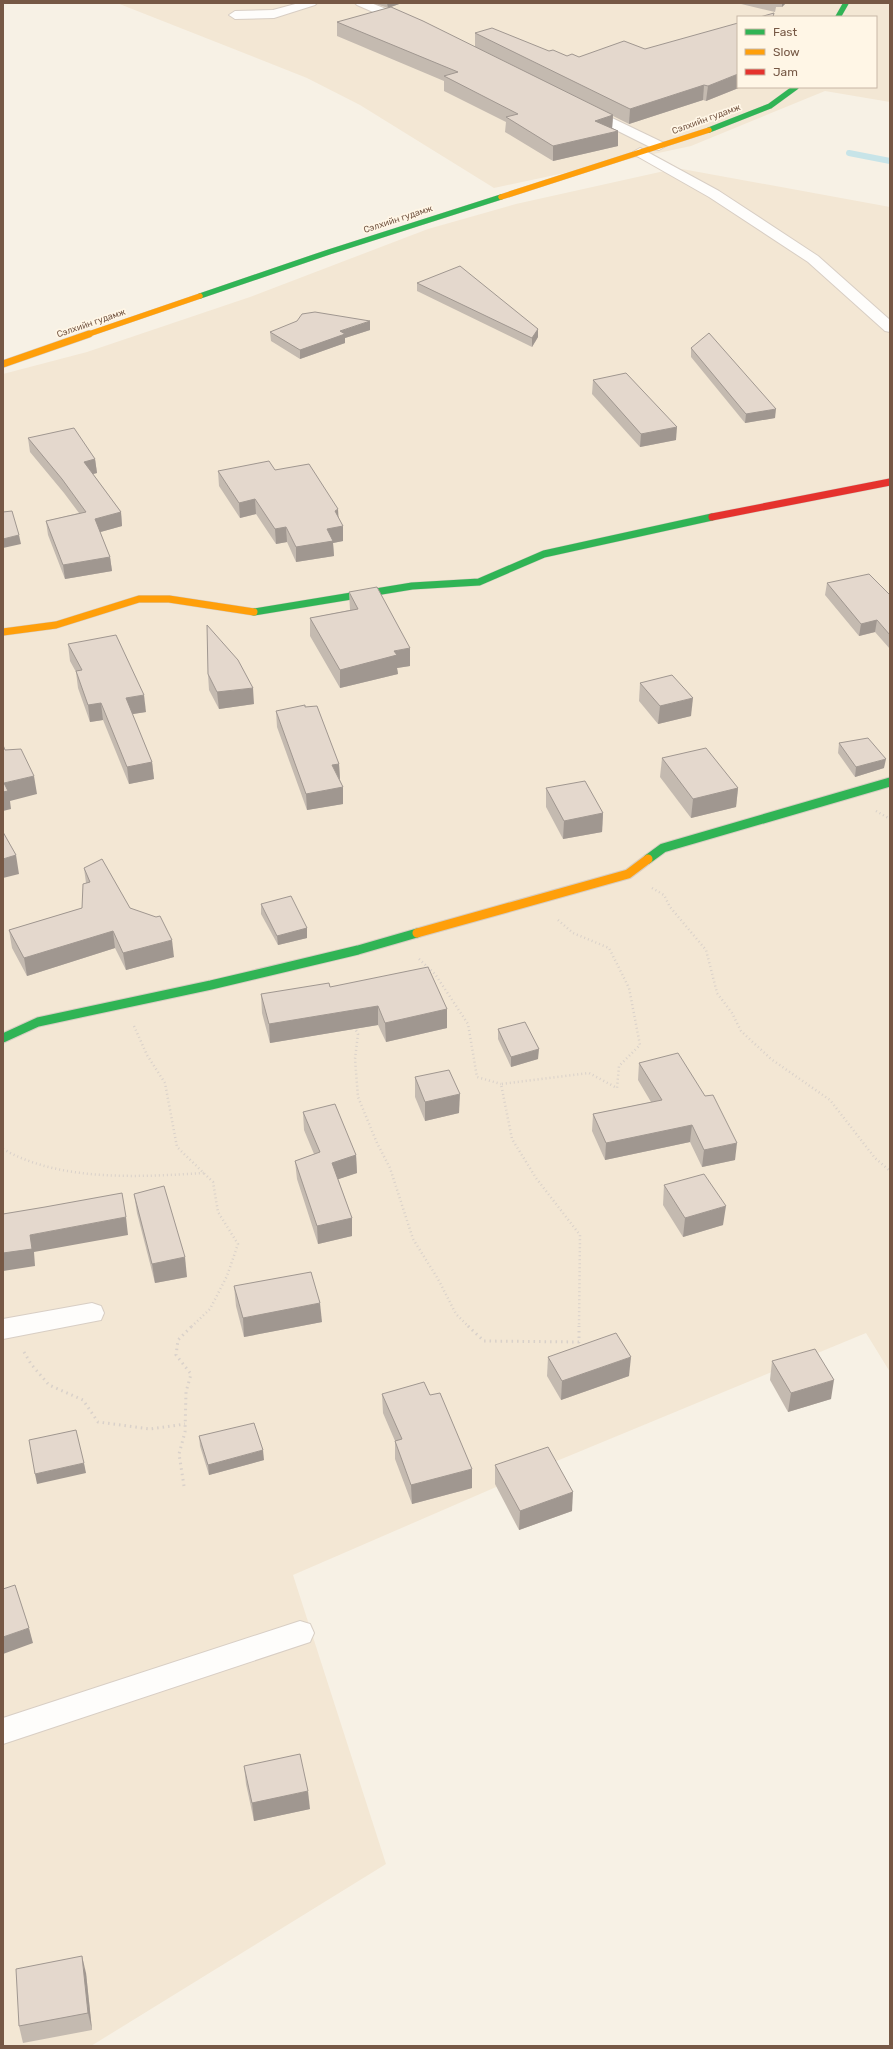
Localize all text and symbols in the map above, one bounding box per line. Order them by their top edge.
legend [737,16,877,88]
text: Fast [773,25,797,39]
text: Slow [773,45,800,59]
text: Jam [773,65,798,79]
street label: Сэлхийн гудамж [670,102,742,136]
street label: Сэлхийн гудамж [362,203,434,235]
street label: Сэлхийн гудамж [55,307,127,339]

